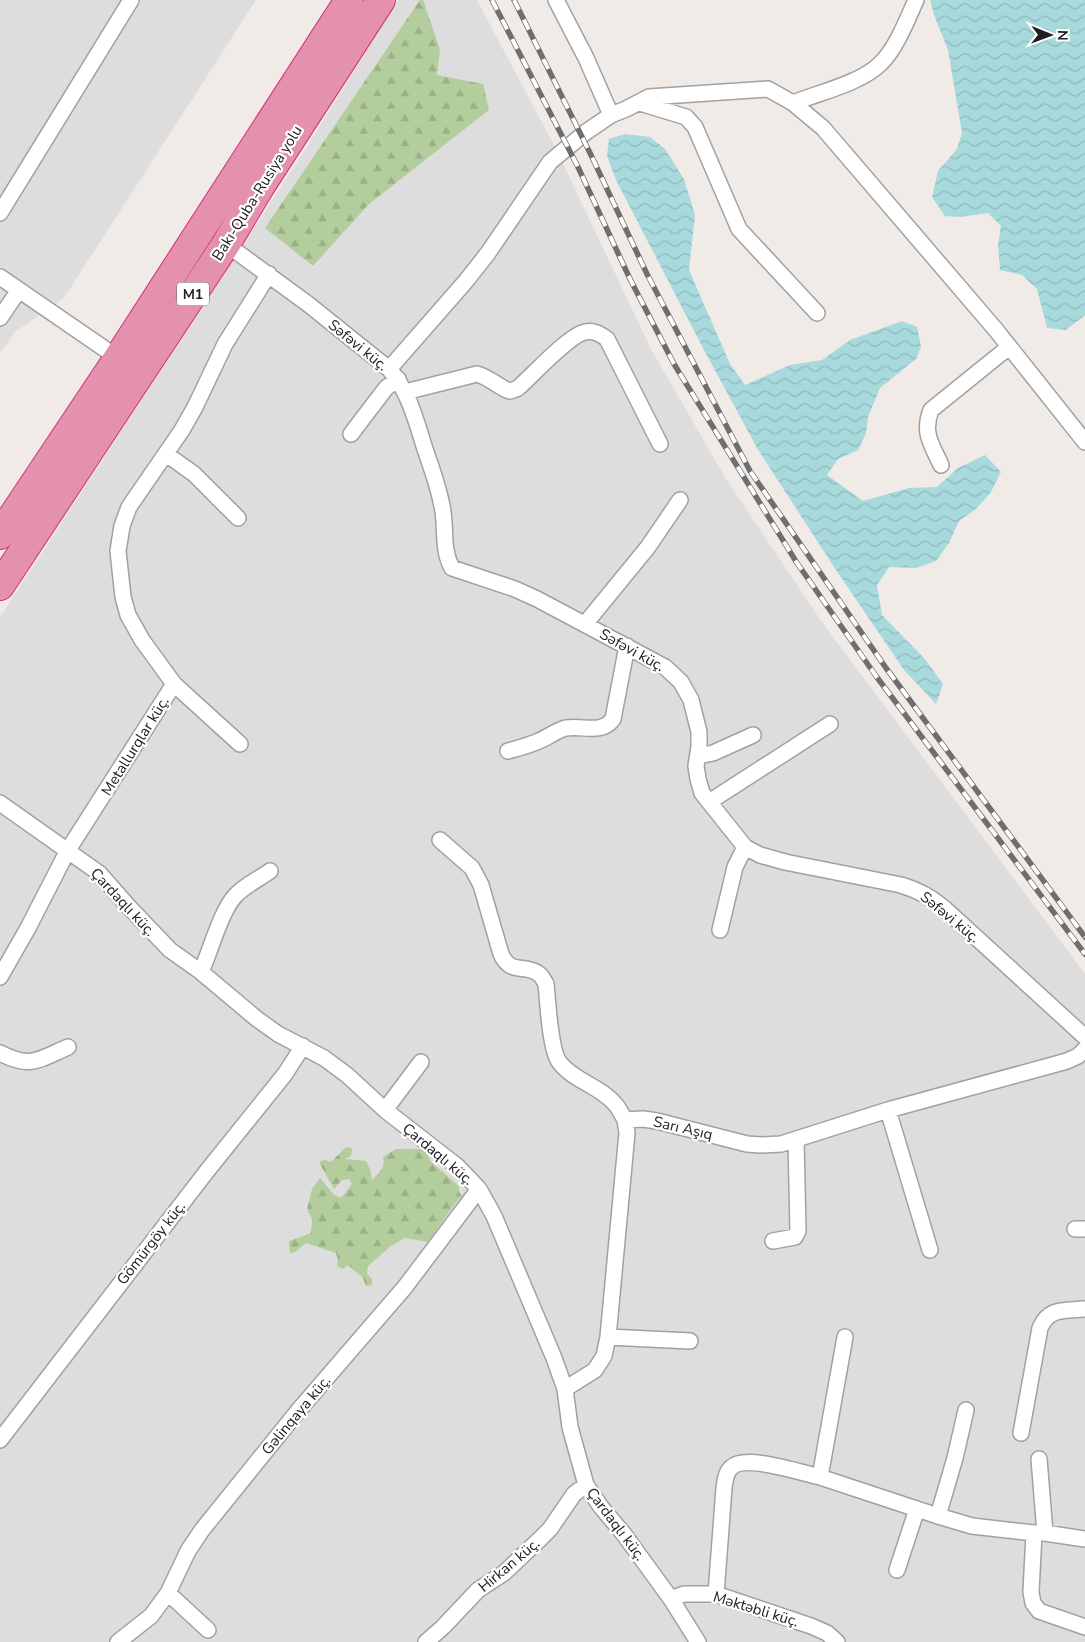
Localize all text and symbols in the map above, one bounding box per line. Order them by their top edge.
north arrow [1025,10,1075,60]
text: N [1053,30,1072,41]
street label: Bakı-Quba-Rusiya yolu [207,122,307,264]
road number: M1 [177,282,209,306]
street label: Səfəvi küç. [324,315,392,375]
street label: Səfəvi küç. [596,624,668,676]
street label: Metallurqlar küç. [96,693,174,799]
street label: Çardaqlı küç. [86,863,160,941]
street label: Səfəvi küç. [916,887,984,947]
street label: Sarı Aşıq [651,1111,715,1145]
street label: Çardaqlı küç. [398,1118,478,1190]
street label: Gömürgöy küç. [112,1197,190,1289]
street label: Gəlinqaya küç. [257,1371,335,1459]
street label: Çardaqlı küç. [582,1483,650,1565]
street label: Hirkan küç. [474,1533,544,1597]
street label: Məktəbli küç. [711,1587,801,1631]

